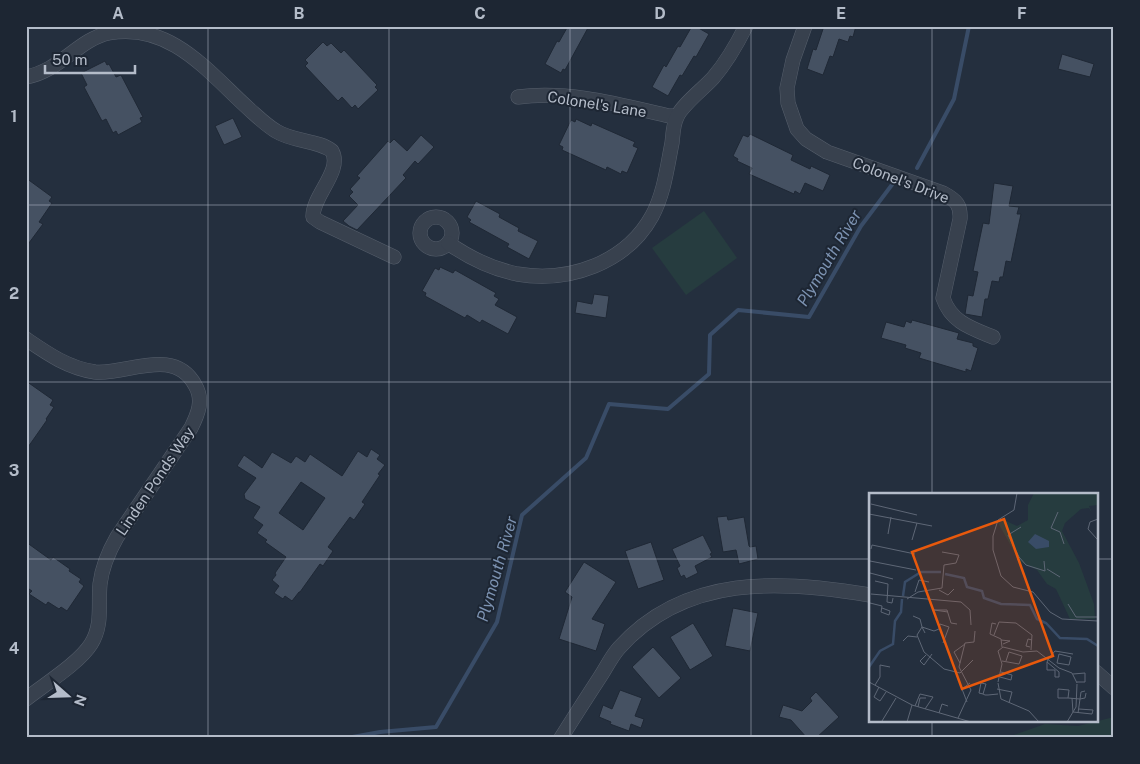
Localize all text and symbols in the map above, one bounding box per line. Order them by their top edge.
text: A [112,4,124,23]
text: B [294,4,305,23]
text: C [474,4,486,23]
text: D [654,4,666,23]
text: E [836,4,846,23]
text: F [1017,4,1027,23]
scale bar [45,42,135,74]
text: 50 m [52,51,87,68]
street label: Colonel's Lane [546,88,648,120]
text: 1 [11,107,17,126]
street label: Colonel's Drive [850,154,952,206]
water label: Plymouth River [793,206,866,310]
text: 2 [9,284,19,303]
street label: Linden Ponds Way [112,424,198,538]
text: 3 [9,461,19,480]
inset map [869,493,1098,722]
water label: Plymouth River [473,513,521,624]
text: 4 [9,639,20,658]
north arrow [42,672,92,722]
text: N [71,693,90,708]

